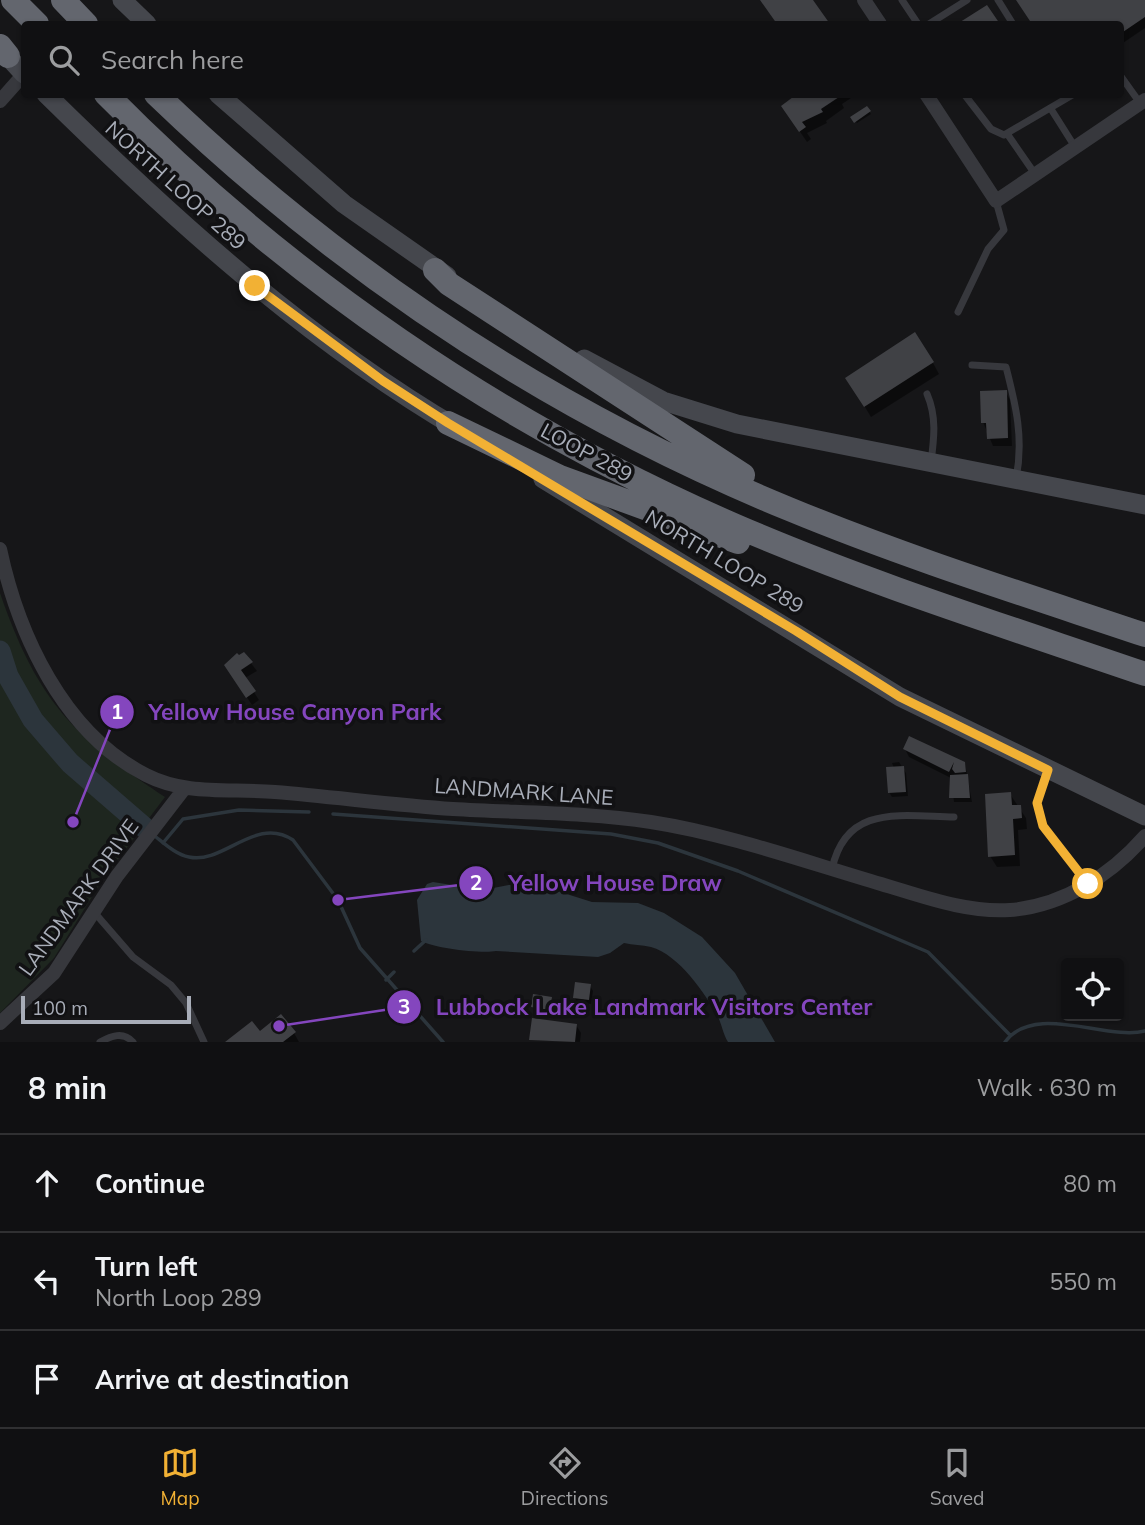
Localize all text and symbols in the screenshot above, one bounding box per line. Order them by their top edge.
search box [21,21,1124,98]
icon: search [45,41,83,79]
text: Search here [101,43,244,76]
street label: NORTH LOOP 289 [100,115,252,255]
route end [239,270,270,301]
street label: LOOP 289 [537,417,637,487]
street label: NORTH LOOP 289 [641,503,809,619]
callout: Yellow House Canyon Park [99,690,455,734]
text: Yellow House Canyon Park [148,697,443,726]
text: 1 [111,698,123,724]
street label: LANDMARK LANE [434,772,614,810]
street label: LANDMARK DRIVE [12,814,144,980]
callout: Yellow House Draw [459,861,735,905]
text: Yellow House Draw [507,868,723,897]
route start [1072,868,1103,899]
text: 2 [470,869,482,895]
map controls [1061,958,1124,1021]
button: locate [1061,958,1124,1021]
callout: Lubbock Lake Landmark Visitors Center [386,985,886,1029]
text: Lubbock Lake Landmark Visitors Center [436,992,872,1021]
scale bar [21,993,191,1025]
text: 3 [398,993,410,1019]
text: 100 m [32,996,88,1020]
text: 8 min [28,1069,107,1107]
text: Walk · 630 m [977,1073,1117,1102]
icon: ahead [28,1164,66,1202]
text: Continue [95,1167,205,1200]
text: 80 m [1063,1169,1117,1198]
text: Turn left [95,1250,197,1283]
icon: left [28,1262,66,1300]
text: 550 m [1049,1267,1117,1296]
text: North Loop 289 [95,1283,262,1312]
icon: arrive [28,1360,66,1398]
text: Arrive at destination [95,1363,350,1396]
tab: Map [161,1444,200,1510]
tab: Directions [521,1444,609,1510]
tab: Saved [930,1444,984,1510]

